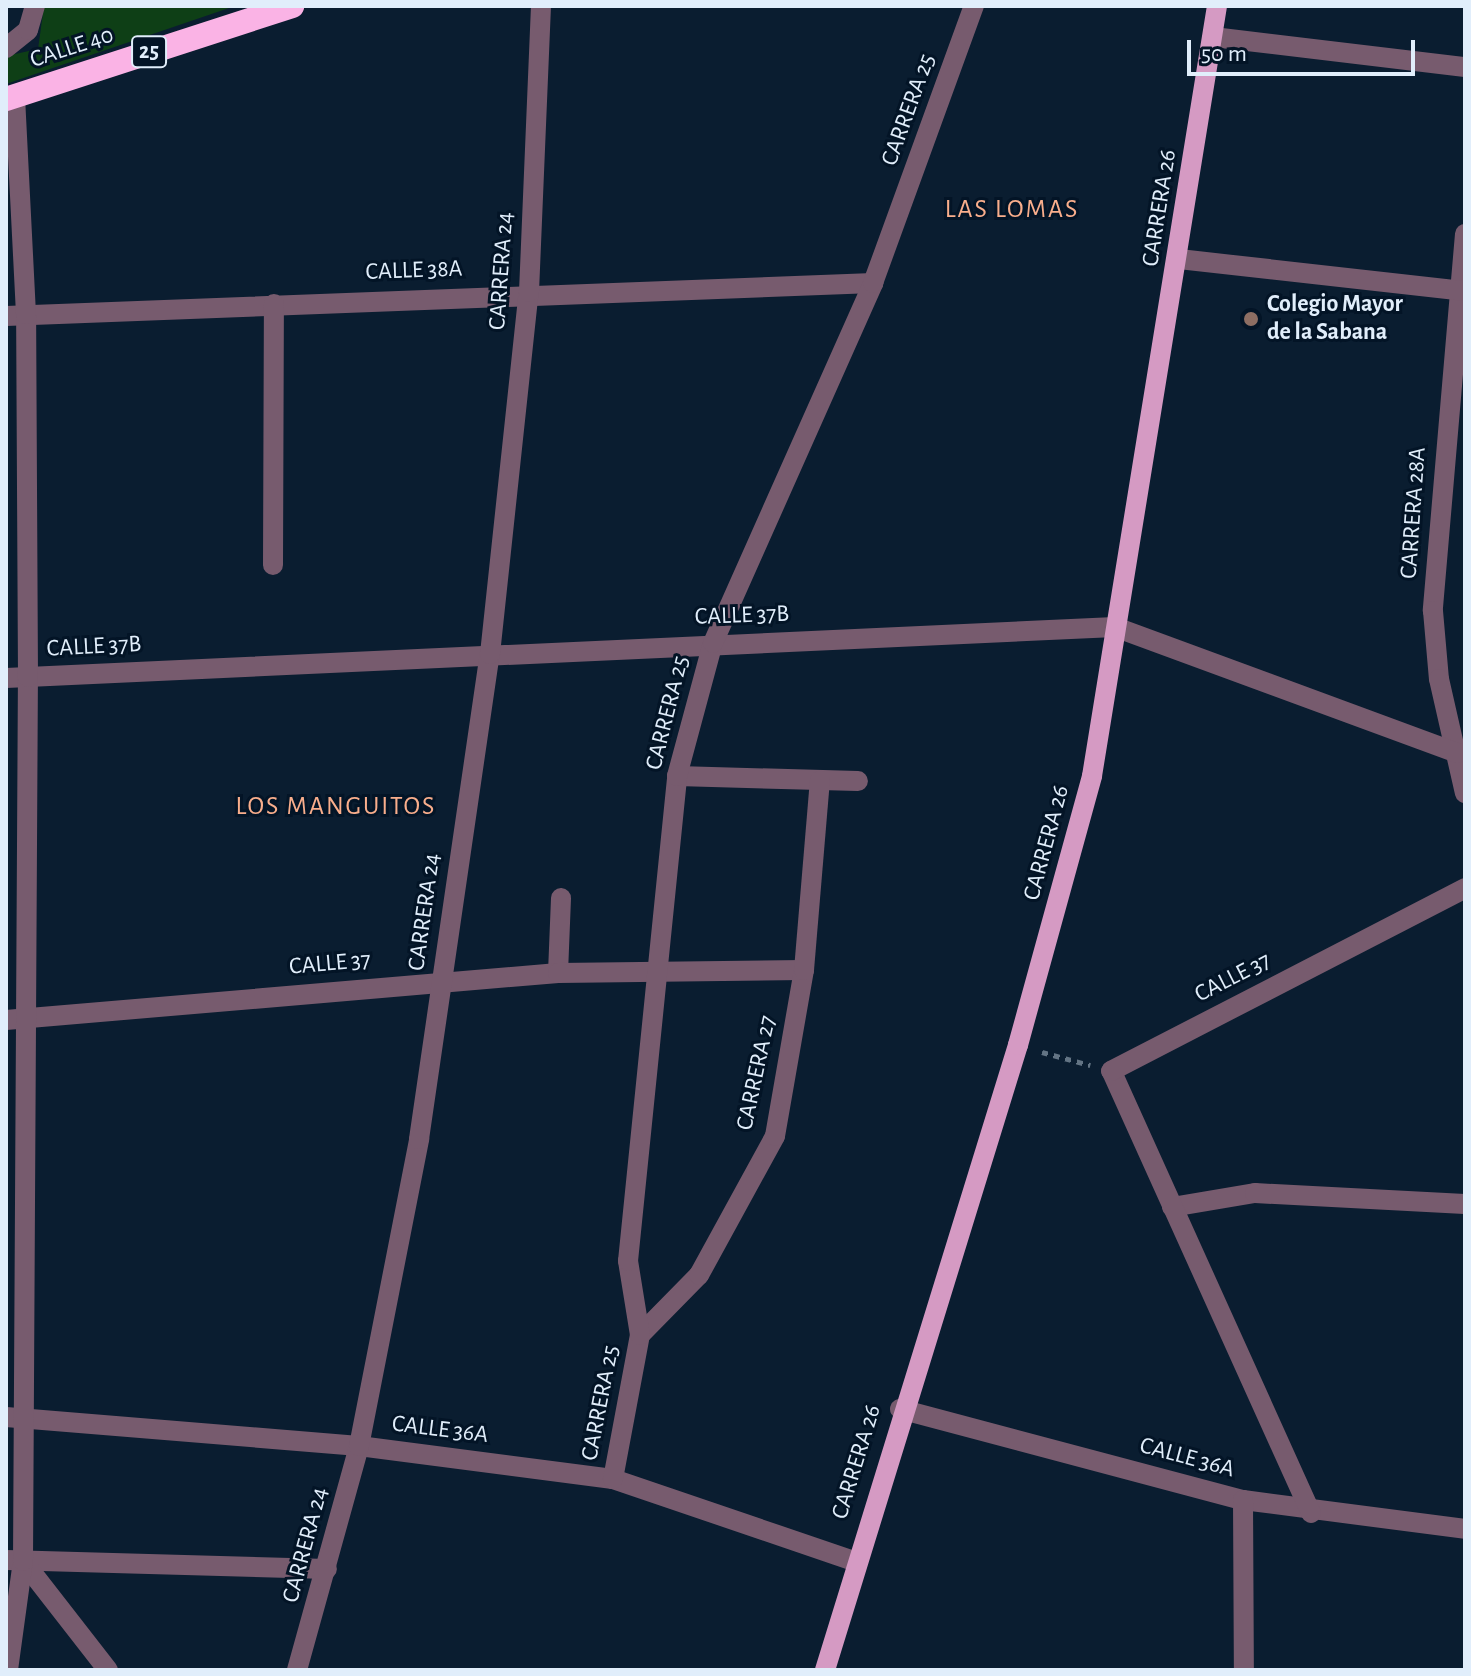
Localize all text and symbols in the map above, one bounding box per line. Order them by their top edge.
street label: CALLE 40 [27,21,117,75]
scale bar [1191,24,1419,74]
road number: 25 [131,34,167,70]
text: 50 m [1201,42,1247,66]
street label: CARRERA 25 [876,50,942,170]
street label: CARRERA 26 [1137,148,1183,268]
district label: LAS LOMAS [945,194,1079,226]
street label: CARRERA 24 [484,211,520,331]
street label: CALLE 38A [365,255,463,287]
place label: Colegio Mayor de la Sabana [1267,291,1403,347]
marker: Colegio Mayor de la Sabana [1242,310,1260,328]
street label: CARRERA 28A [1395,446,1433,580]
street label: CALLE 37B [694,600,790,632]
street label: CALLE 37B [46,630,142,664]
street label: CARRERA 25 [640,653,696,773]
street label: CARRERA 26 [1018,782,1076,904]
district label: LOS MANGUITOS [236,791,436,823]
street label: CARRERA 24 [403,851,447,973]
street label: CALLE 37 [288,946,372,982]
street label: CALLE 37 [1190,947,1276,1009]
street label: CARRERA 27 [731,1013,783,1133]
street label: CARRERA 25 [576,1343,626,1463]
street label: CARRERA 26 [826,1401,888,1523]
street label: CALLE 36A [390,1410,490,1450]
street label: CALLE 36A [1136,1432,1238,1484]
street label: CARRERA 24 [277,1484,335,1606]

